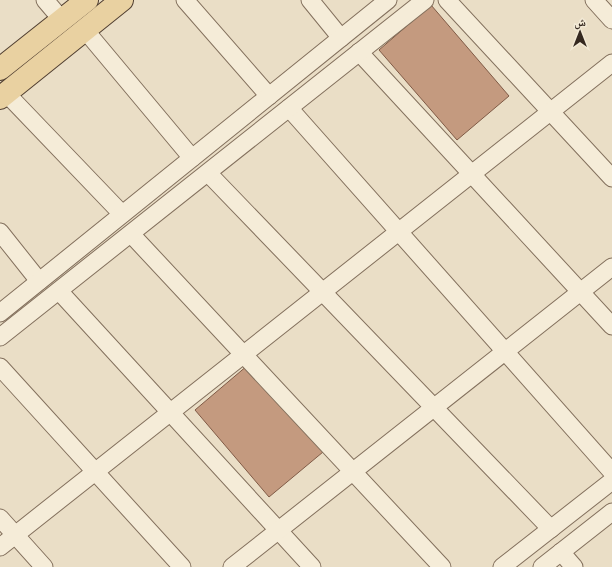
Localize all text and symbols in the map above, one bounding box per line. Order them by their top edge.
north arrow [560,12,600,52]
text: ش [574,16,586,30]

